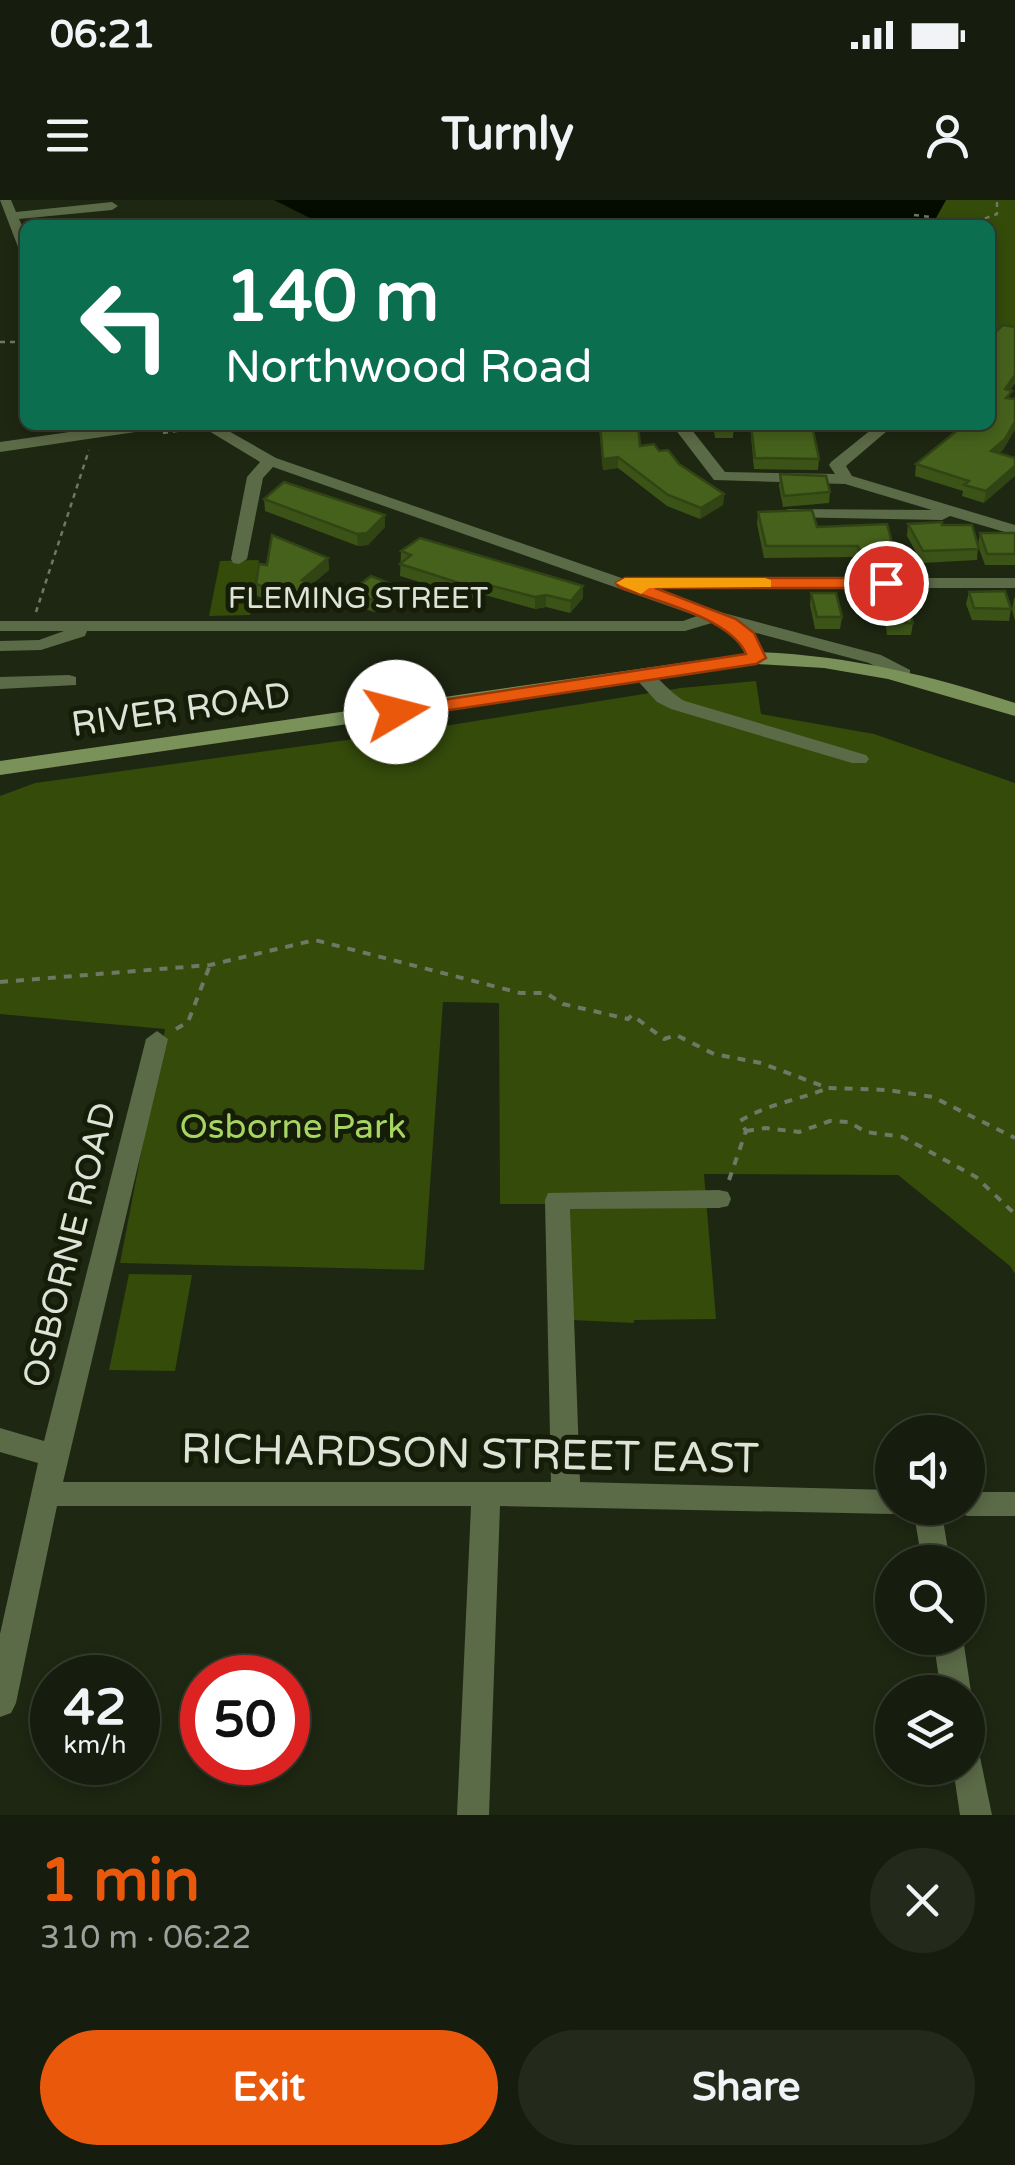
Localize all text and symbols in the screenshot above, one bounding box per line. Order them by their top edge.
text: 06:21 [50,12,155,58]
icon: menu [40,108,95,163]
text: Turnly [441,108,574,162]
icon: person [920,108,975,163]
text: 140 m [225,256,439,340]
icon: left [60,260,190,390]
text: Northwood Road [225,341,593,395]
pin [844,541,929,626]
icon: arrive [859,556,914,611]
street label: FLEMING STREET [228,580,488,617]
position arrow [344,660,448,764]
street label: RIVER ROAD [69,674,293,746]
street label: OSBORNE ROAD [14,1098,126,1392]
park label: Osborne Park [180,1106,406,1148]
map controls [875,1415,985,1785]
button: sound [875,1415,985,1525]
street label: RICHARDSON STREET EAST [181,1423,760,1485]
button: search [875,1545,985,1655]
speed limit sign: 50 [180,1655,310,1785]
button: layers [875,1675,985,1785]
text: 42 [64,1678,126,1738]
text: km/h [64,1730,126,1760]
text: 1 min [40,1845,200,1917]
button: close [870,1848,975,1953]
text: 310 m · 06:22 [40,1919,252,1957]
button: Exit [40,2030,498,2145]
button: Share [518,2030,975,2145]

